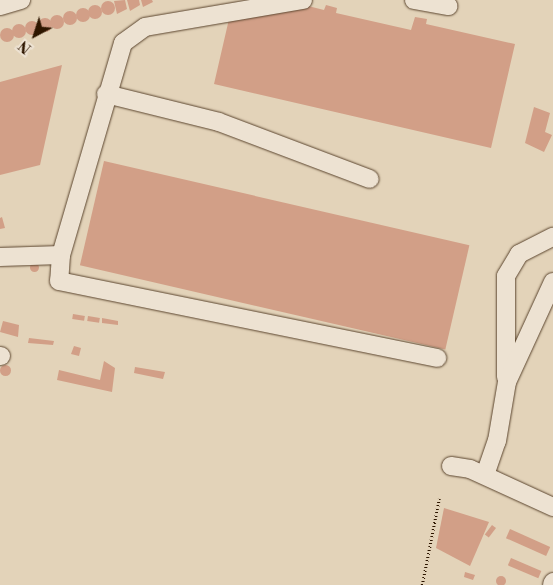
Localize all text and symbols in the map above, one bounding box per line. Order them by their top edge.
north arrow [10,10,60,60]
text: N [15,36,35,57]

